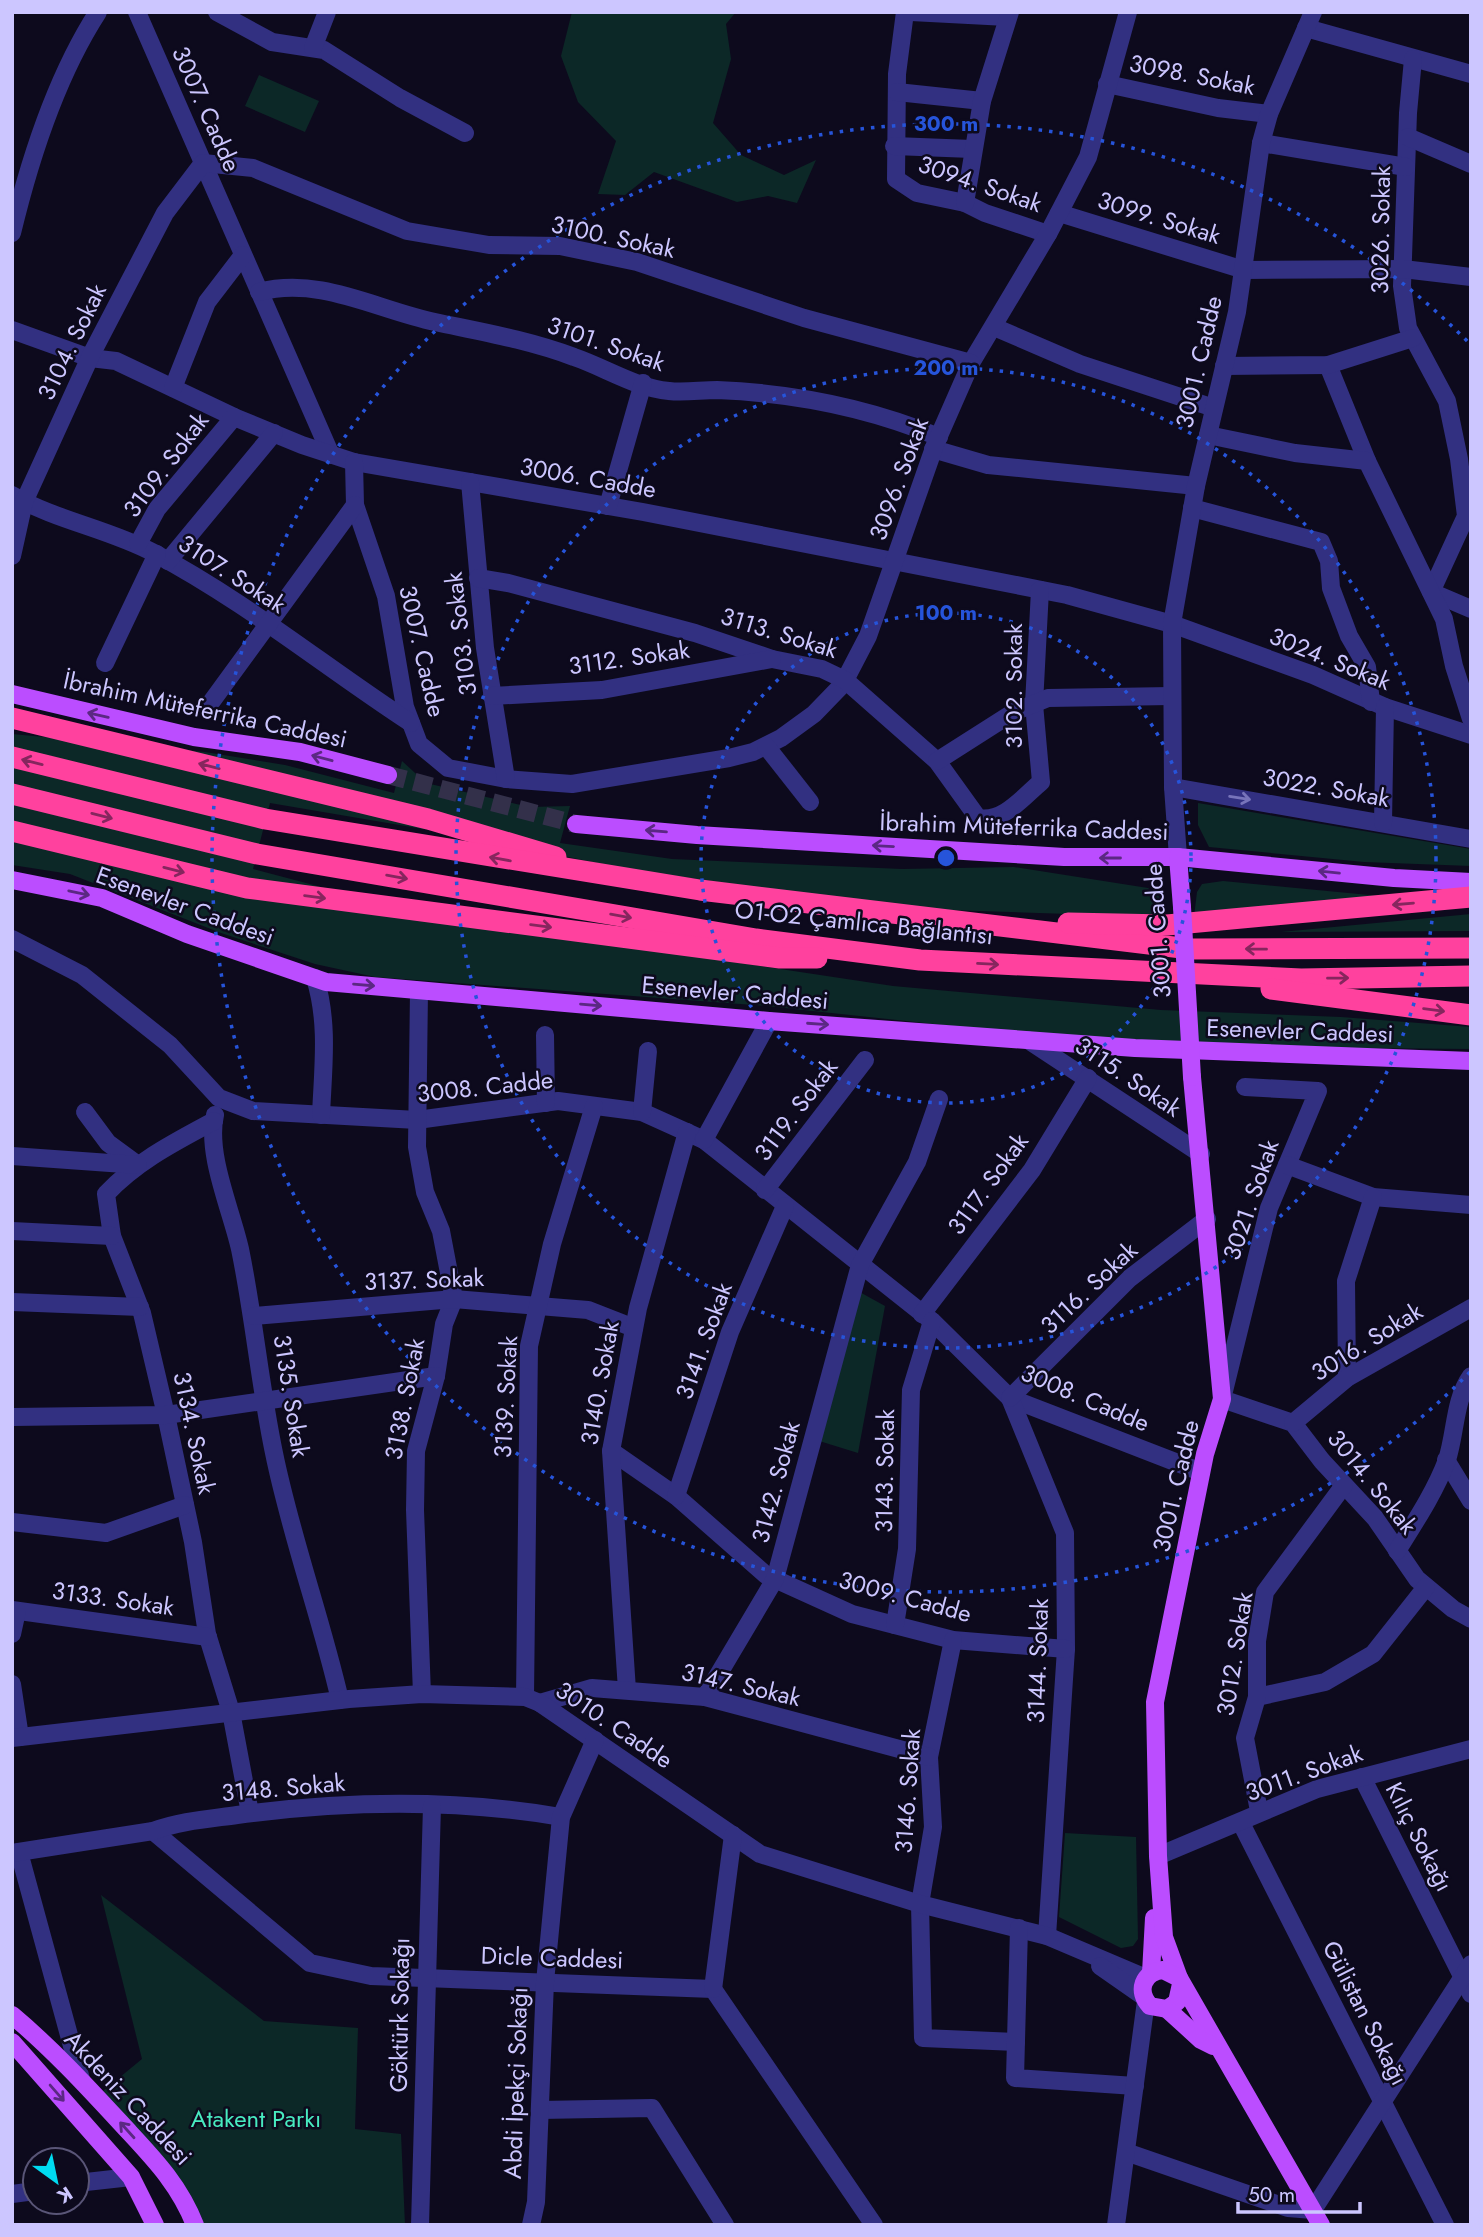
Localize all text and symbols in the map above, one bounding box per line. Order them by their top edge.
street label: 3007. Cadde [163,40,250,177]
street label: 3098. Sokak [1126,45,1258,104]
text: 300 m [914,109,978,139]
street label: 3094. Sokak [914,146,1047,221]
street label: 3026. Sokak [1362,165,1399,294]
street label: 3099. Sokak [1093,182,1225,253]
street label: 3100. Sokak [548,206,679,267]
street label: 3104. Sokak [28,277,115,406]
street label: 3001. Cadde [1166,292,1231,432]
street label: 3101. Sokak [543,307,670,380]
text: 200 m [913,353,979,383]
street label: 3109. Sokak [114,404,217,525]
street label: 3096. Sokak [860,412,937,545]
street label: 3006. Cadde [517,448,659,507]
street label: 3107. Sokak [172,526,293,622]
street label: 3103. Sokak [436,570,485,698]
street label: 3007. Cadde [390,582,455,720]
street label: 3113. Sokak [716,598,842,667]
text: 100 m [915,598,977,628]
street label: 3024. Sokak [1264,618,1397,699]
street label: 3102. Sokak [996,623,1031,749]
street label: 3112. Sokak [566,632,692,683]
street label: İbrahim Müteferrika Caddesi [60,662,350,757]
one-way arrow [87,708,110,721]
one-way arrow [311,751,333,764]
one-way arrow [21,755,44,768]
one-way arrow [198,759,221,772]
street label: 3022. Sokak [1260,759,1393,816]
one-way arrow [1228,792,1251,805]
street label: İbrahim Müteferrika Caddesi [879,804,1169,849]
one-way arrow [90,810,113,823]
one-way arrow [645,824,668,837]
one-way arrow [872,840,895,853]
centre of rings [934,846,958,870]
one-way arrow [1099,851,1122,865]
one-way arrow [489,852,512,865]
street label: Esenevler Caddesi [91,857,279,954]
street label: 3001. Cadde [1135,863,1180,999]
one-way arrow [162,864,185,877]
one-way arrow [1319,865,1341,878]
one-way arrow [385,871,408,885]
one-way arrow [67,886,90,900]
one-way arrow [303,890,326,903]
street label: O1-O2 Çamlıca Bağlantısı [733,892,995,953]
one-way arrow [1392,898,1415,911]
one-way arrow [609,910,632,923]
one-way arrow [529,920,551,933]
one-way arrow [1244,942,1267,956]
one-way arrow [977,958,999,971]
street label: Esenevler Caddesi [640,967,830,1018]
one-way arrow [1326,971,1349,985]
one-way arrow [352,979,375,992]
one-way arrow [579,999,602,1012]
one-way arrow [1422,1003,1445,1016]
street label: Esenevler Caddesi [1206,1010,1394,1051]
one-way arrow [806,1018,828,1031]
street label: 3115. Sokak [1068,1028,1189,1125]
street label: 3119. Sokak [745,1051,846,1168]
street label: 3008. Cadde [415,1062,555,1111]
street label: 3117. Sokak [939,1125,1037,1242]
street label: 3021. Sokak [1214,1134,1288,1265]
street label: 3116. Sokak [1032,1233,1145,1342]
street label: 3137. Sokak [363,1260,485,1299]
street label: 3141. Sokak [666,1277,741,1404]
street label: 3016. Sokak [1304,1293,1430,1390]
street label: 3140. Sokak [571,1318,628,1448]
street label: 3135. Sokak [265,1332,319,1460]
street label: 3139. Sokak [485,1334,526,1459]
street label: 3138. Sokak [376,1335,434,1463]
street label: 3008. Cadde [1015,1355,1155,1440]
street label: 3134. Sokak [164,1368,225,1498]
street label: 3143. Sokak [866,1408,903,1533]
street label: 3001. Cadde [1143,1416,1208,1556]
street label: 3142. Sokak [742,1417,809,1547]
street label: 3014. Sokak [1319,1422,1426,1542]
street label: 3009. Cadde [835,1562,975,1631]
street label: 3133. Sokak [50,1573,177,1624]
street label: 3012. Sokak [1207,1589,1262,1719]
street label: 3144. Sokak [1018,1597,1057,1724]
street label: 3147. Sokak [678,1654,805,1715]
street label: 3010. Cadde [549,1672,680,1777]
street label: 3146. Sokak [886,1727,929,1855]
street label: 3011. Sokak [1240,1735,1368,1810]
street label: 3148. Sokak [220,1765,347,1810]
street label: Kılıç Sokağı [1377,1776,1462,1898]
street label: Gülistan Sokağı [1314,1934,1417,2091]
street label: Göktürk Sokağı [381,1937,418,2093]
street label: Dicle Caddesi [480,1938,624,1977]
street label: Abdi İpekçi Sokağı [495,1986,536,2180]
street label: Akdeniz Caddesi [57,2022,200,2173]
one-way arrow [49,2083,65,2101]
park label: Atakent Parkı [191,2101,321,2136]
one-way arrow [119,2122,136,2139]
north arrow [21,2146,91,2216]
scale bar [1238,2170,1360,2214]
text: K [51,2180,78,2210]
text: 50 m [1248,2180,1295,2210]

